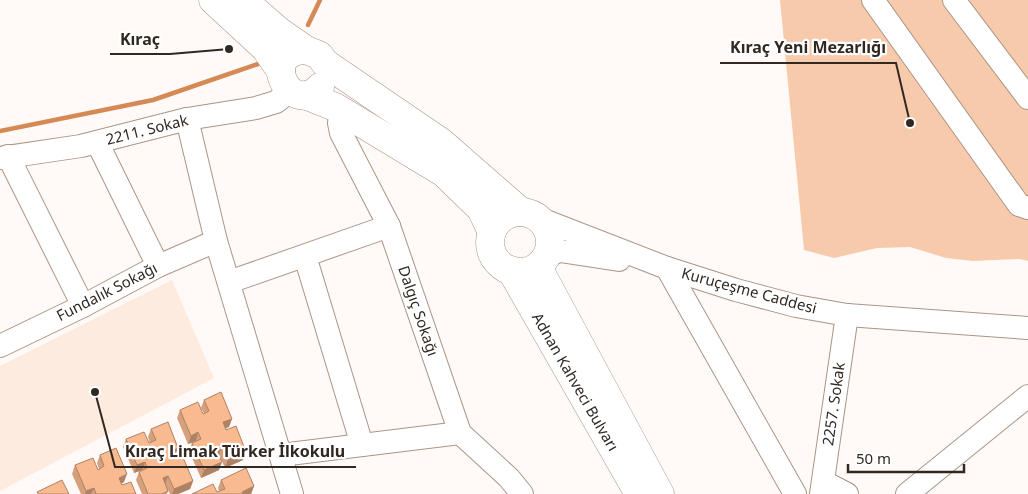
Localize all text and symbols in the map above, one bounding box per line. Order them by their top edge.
callout: Kıraç [110,23,170,54]
text: Kıraç [120,28,160,50]
callout: Kıraç Yeni Mezarlığı [720,32,896,63]
text: Kıraç Yeni Mezarlığı [730,36,886,58]
street label: 2211. Sokak [104,109,190,149]
street label: Fundalık Sokağı [53,257,160,325]
street label: Kuruçeşme Caddesi [679,262,819,318]
street label: Dalgıç Sokağı [394,263,444,358]
street label: Adnan Kahveci Bulvarı [528,309,624,454]
street label: 2257. Sokak [817,361,849,447]
callout: Kıraç Limak Türker İlkokulu [115,436,356,467]
text: Kıraç Limak Türker İlkokulu [125,440,345,462]
scale bar [848,442,964,474]
text: 50 m [856,448,891,468]

